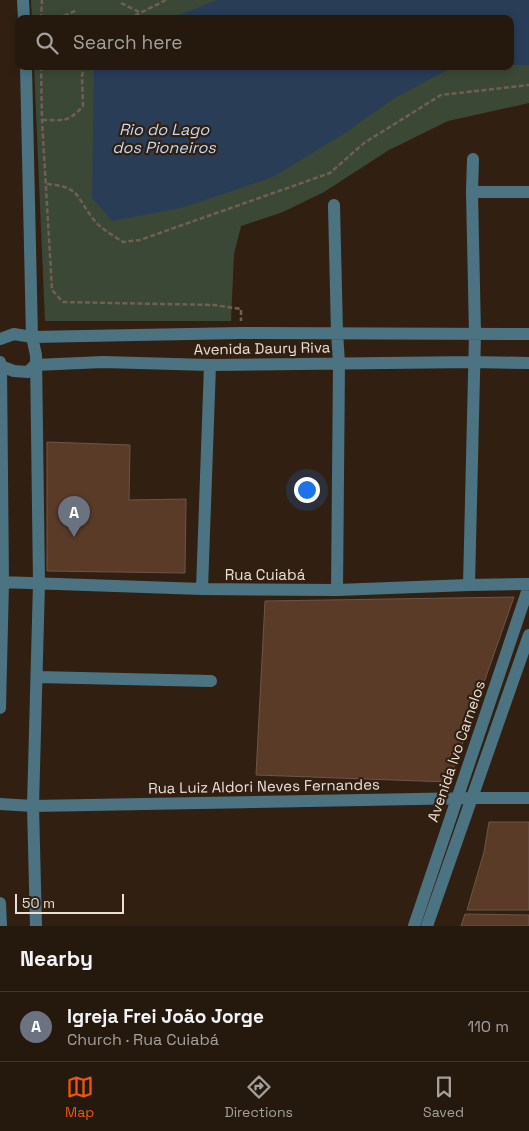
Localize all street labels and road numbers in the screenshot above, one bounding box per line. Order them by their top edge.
street label: Avenida Daury Riva [193,337,331,359]
street label: Rua Cuiabá [225,565,306,584]
street label: Avenida Ivo Carnelos [423,678,489,824]
street label: Rua Luiz Aldori Neves Fernandes [148,774,380,798]

